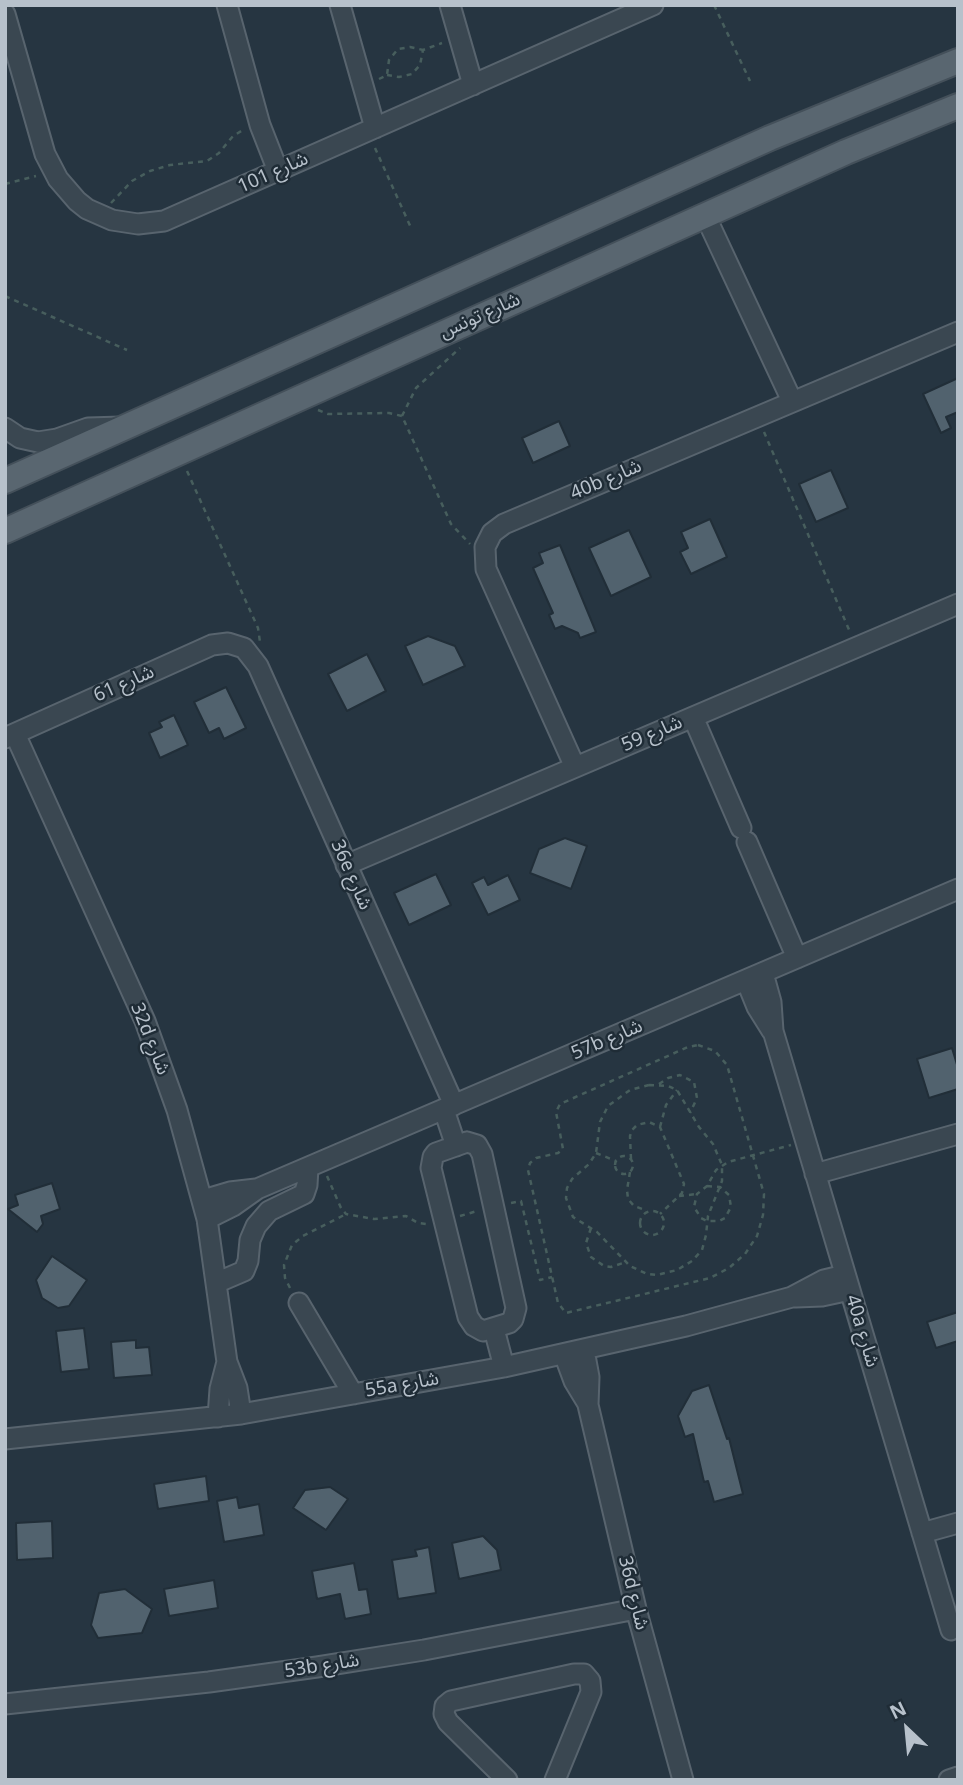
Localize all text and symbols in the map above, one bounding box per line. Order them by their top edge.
street label: شارع 101 [234,147,312,199]
street label: شارع تونس [436,288,524,344]
street label: 40b شارع [567,455,645,505]
street label: شارع 61 [90,661,158,707]
street label: شارع 59 [618,711,686,757]
street label: 36e شارع [325,836,377,914]
street label: 32d شارع [125,1000,175,1078]
street label: 57b شارع [568,1015,646,1065]
street label: 40a شارع [840,1292,884,1370]
street label: 55a شارع [363,1367,441,1403]
street label: 36d شارع [613,1554,653,1632]
street label: 53b شارع [283,1649,361,1683]
north arrow [872,1694,942,1764]
text: N [885,1695,910,1725]

